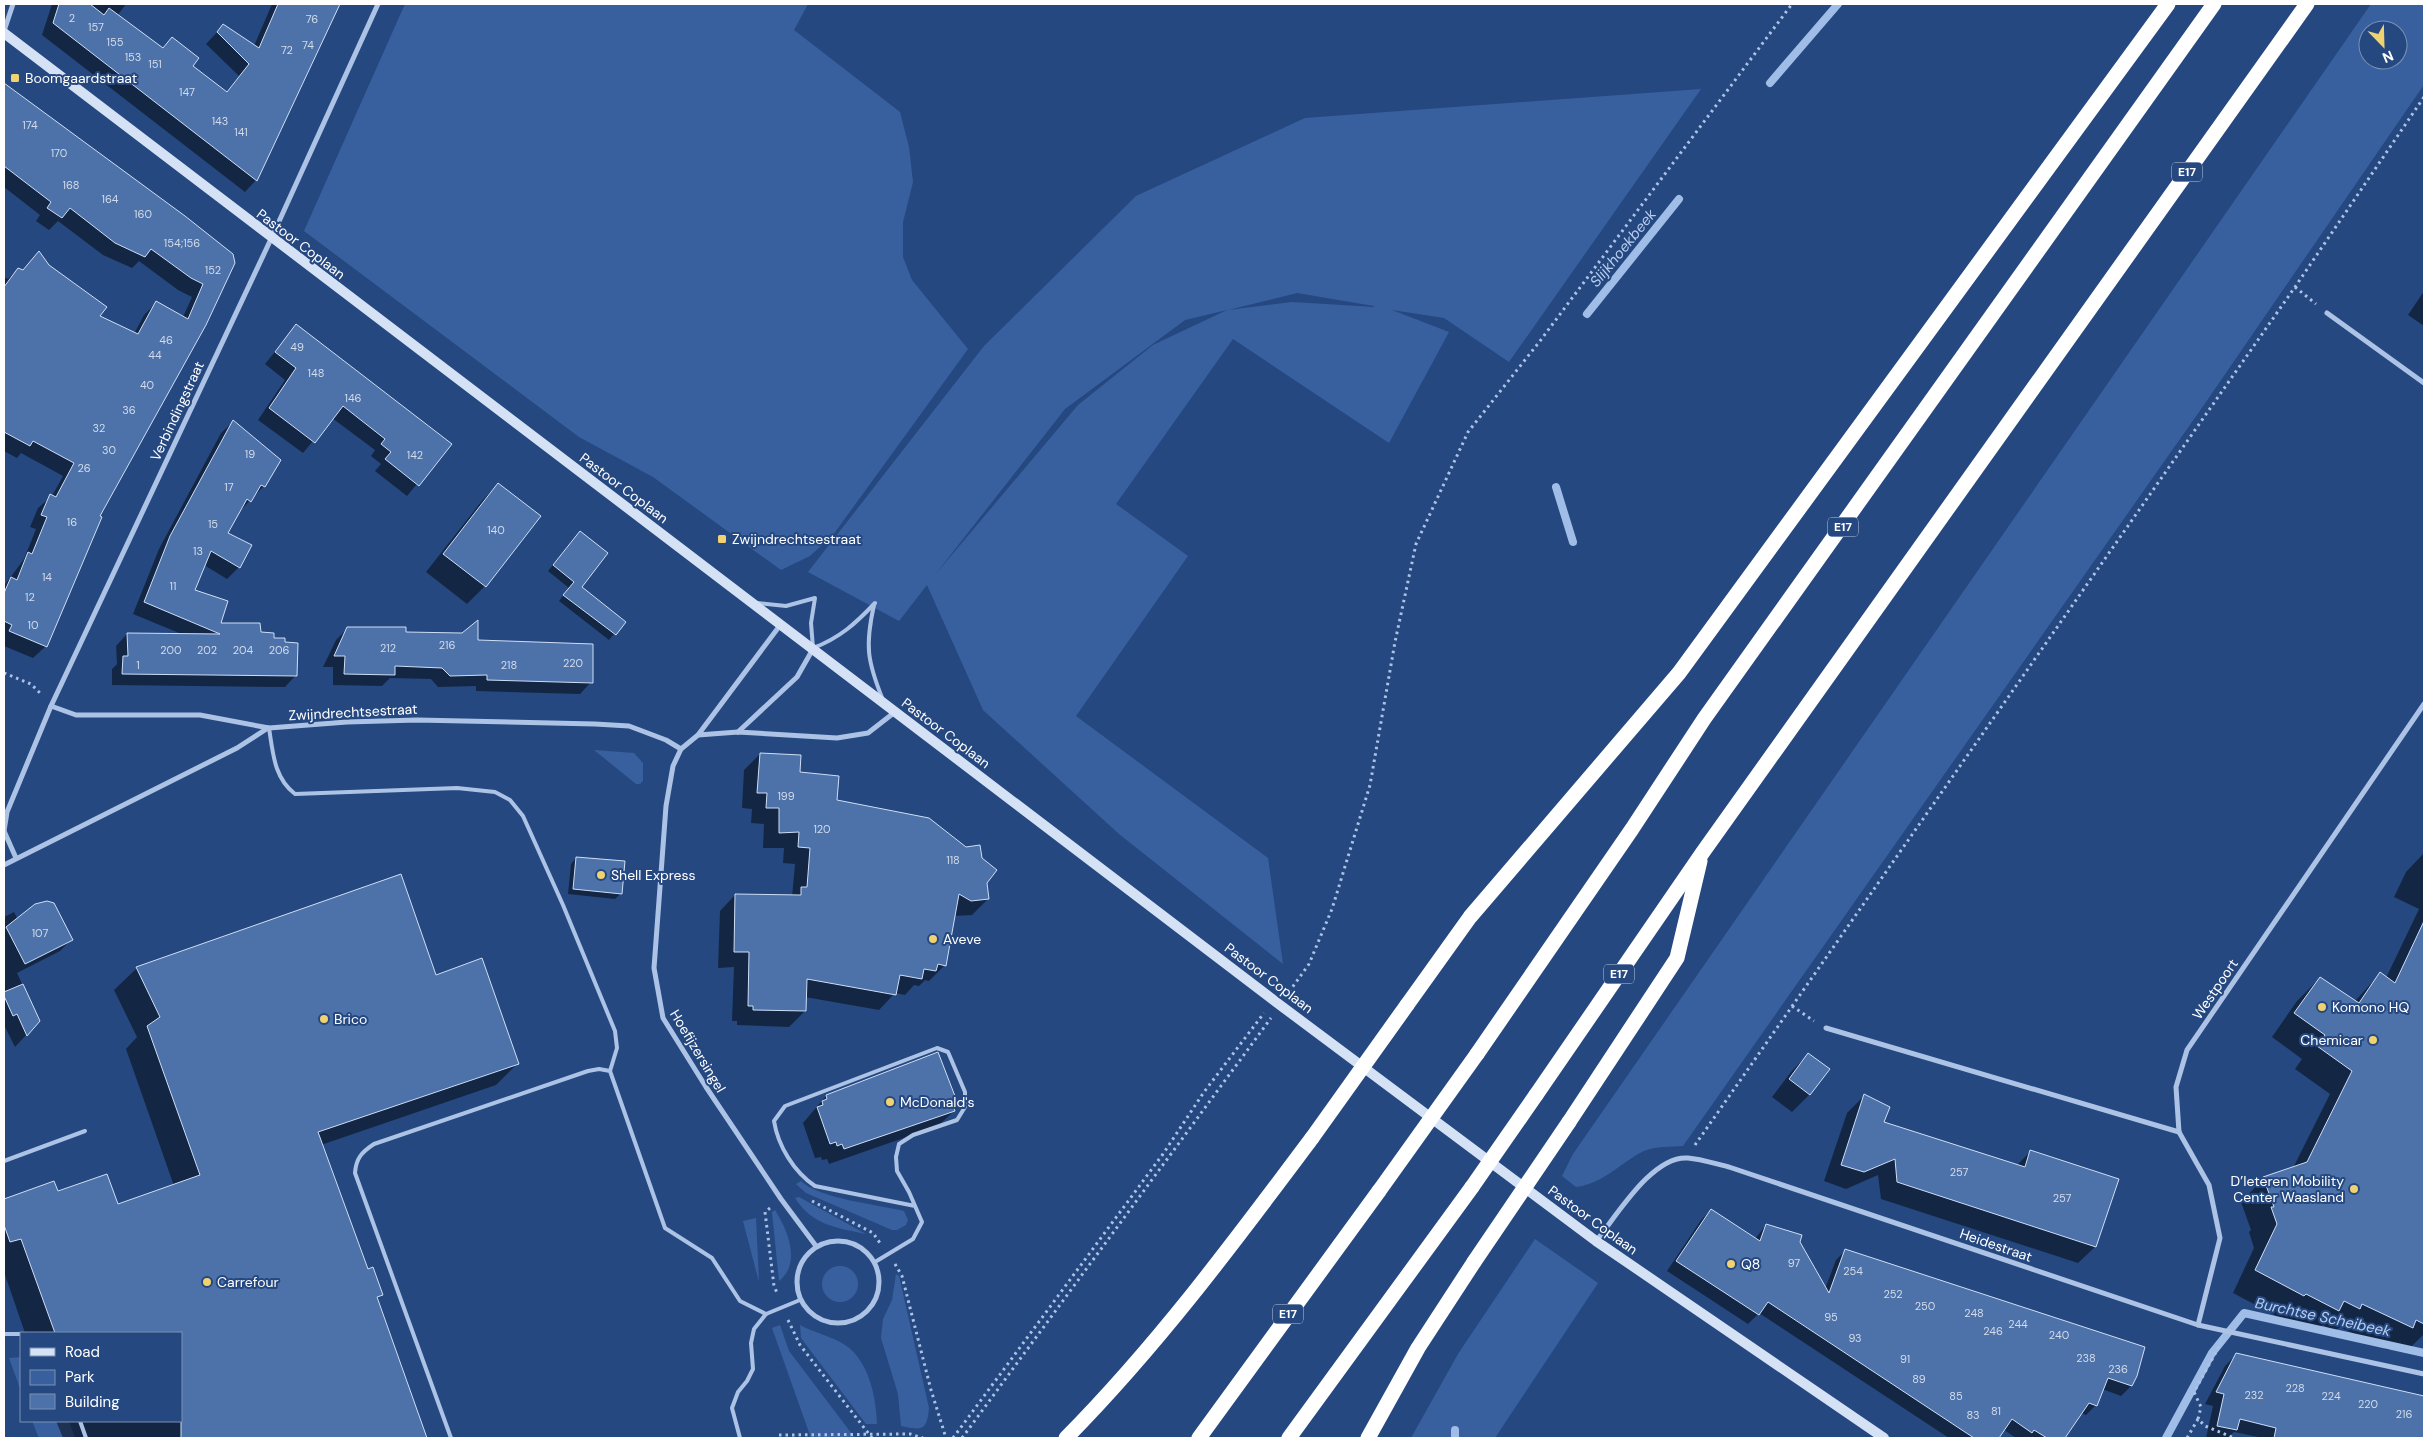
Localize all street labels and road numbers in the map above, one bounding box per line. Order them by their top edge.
road number: E17 [2172,162,2202,182]
street label: Pastoor Coplaan [253,205,349,283]
street label: Verbindingstraat [146,358,208,464]
street label: Pastoor Coplaan [576,449,672,527]
road number: E17 [1828,518,1858,536]
street label: Pastoor Coplaan [898,694,994,772]
street label: Zwijndrechtsestraat [288,700,418,724]
street label: Pastoor Coplaan [1221,939,1317,1017]
street label: Westpoort [2188,955,2242,1023]
road number: E17 [1604,964,1634,984]
street label: Hoefijzersingel [666,1006,730,1096]
street label: Pastoor Coplaan [1545,1181,1641,1259]
street label: Heidestraat [1957,1224,2035,1266]
road number: E17 [1273,1305,1303,1324]

